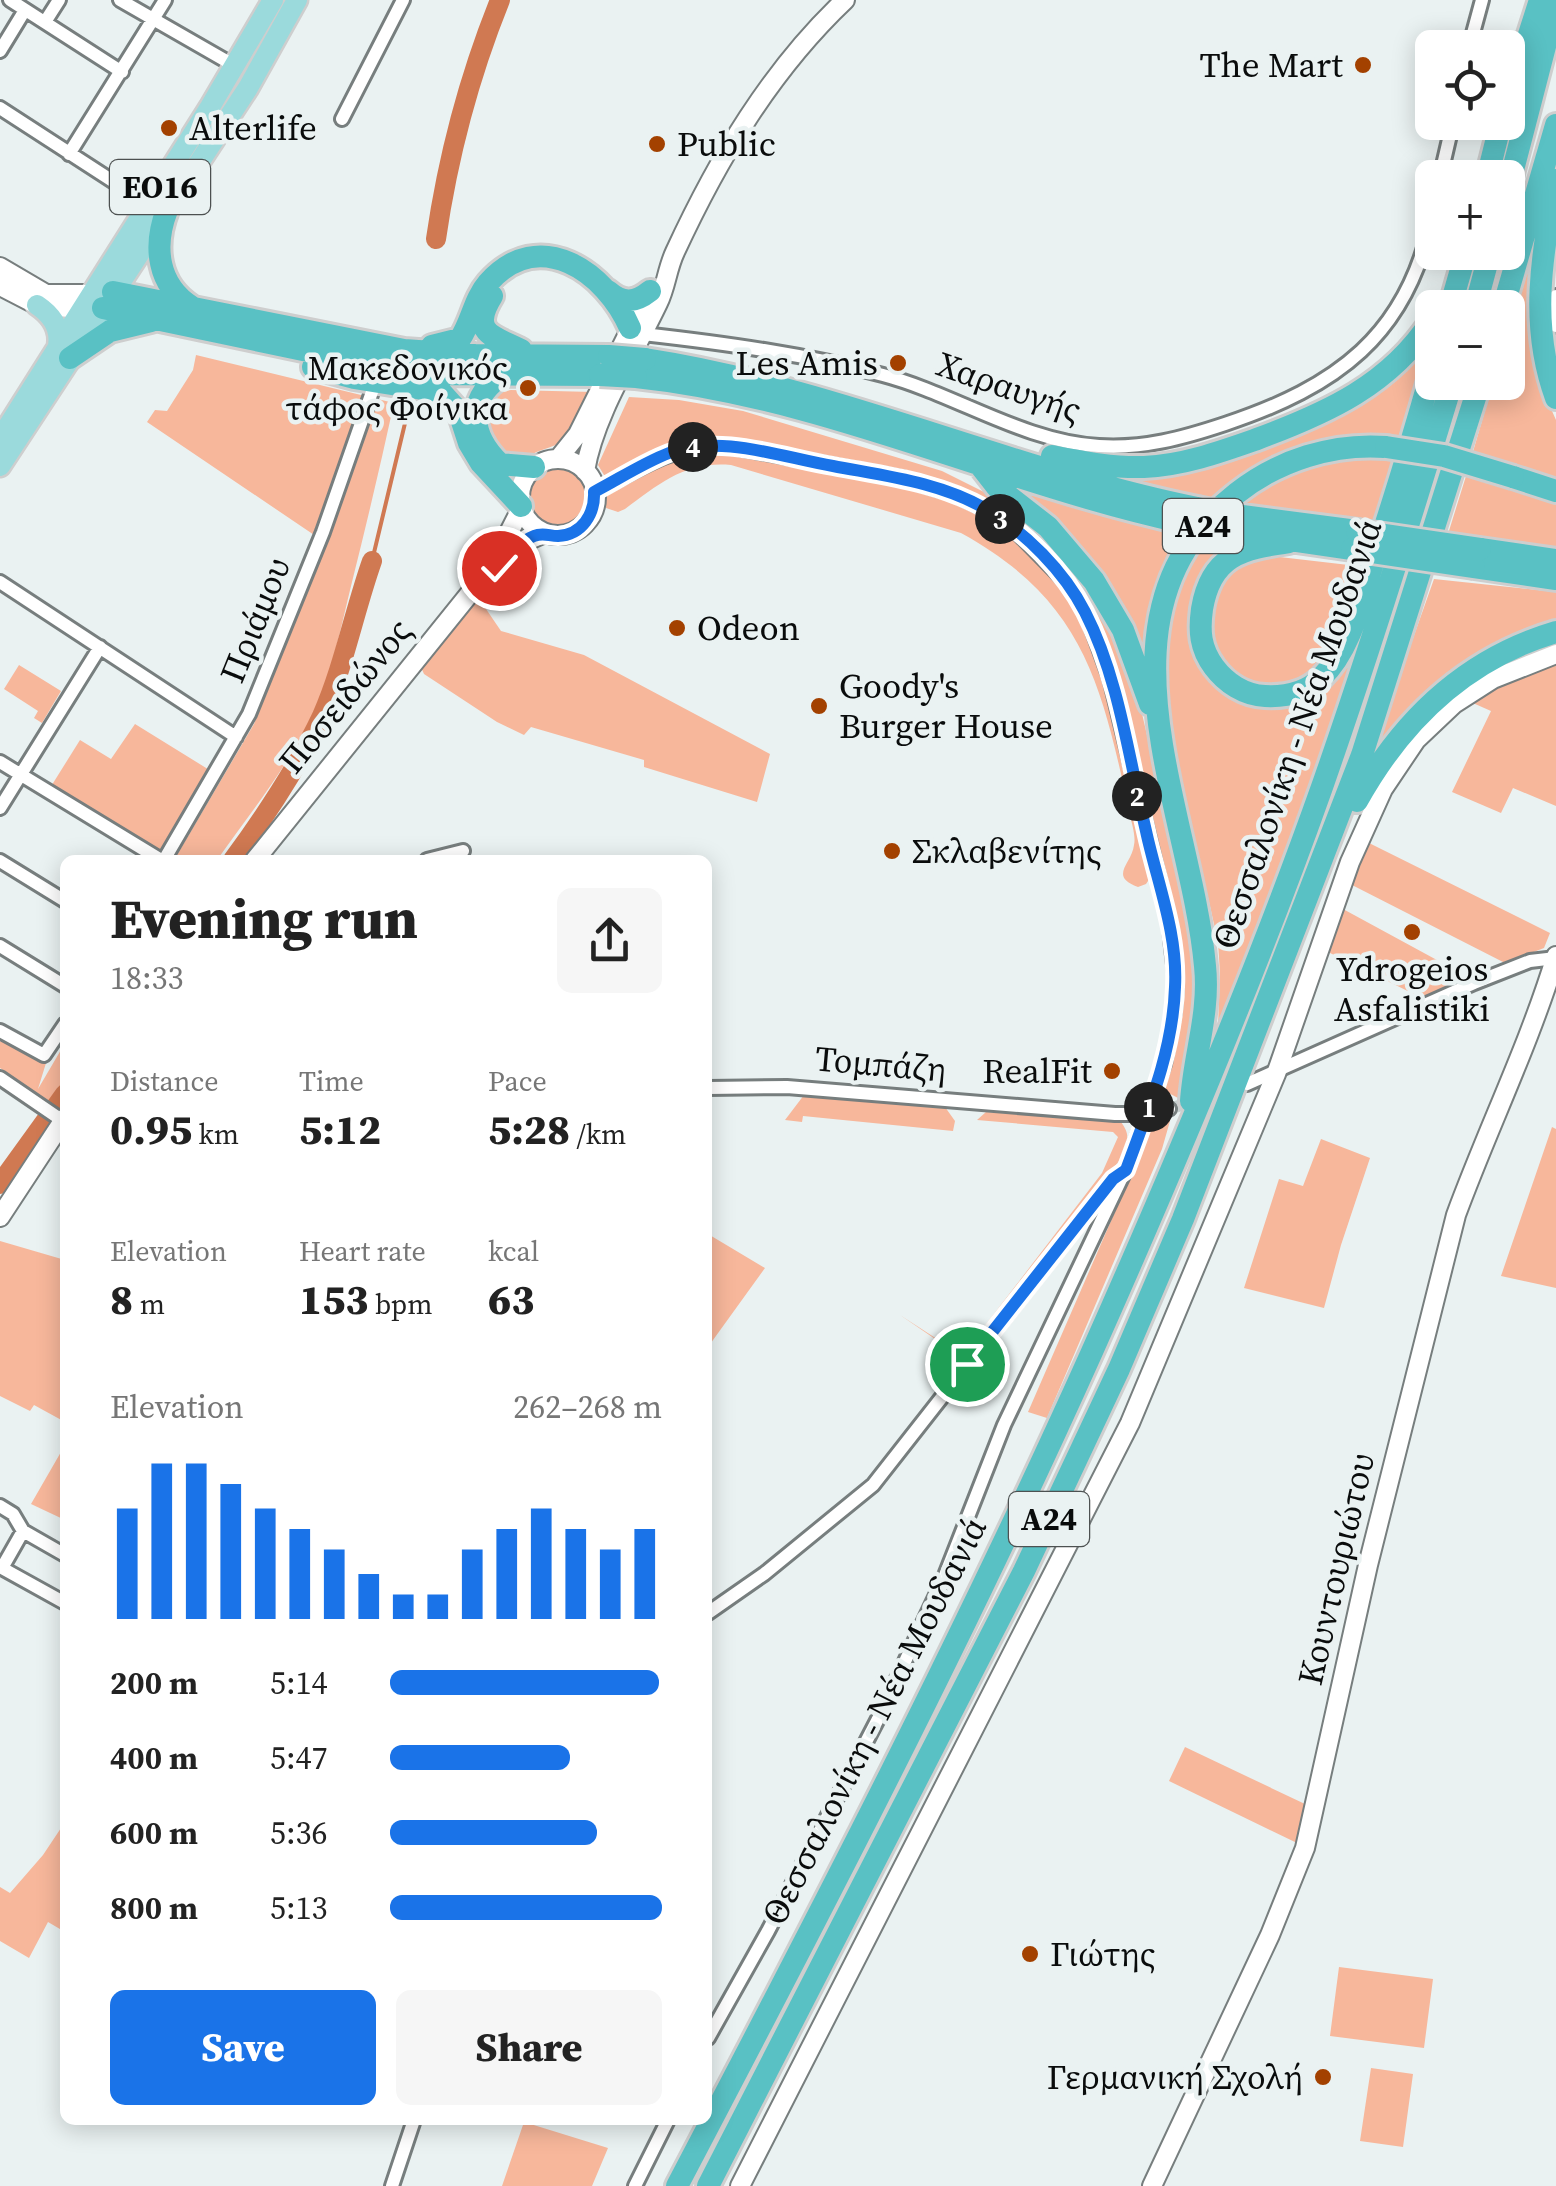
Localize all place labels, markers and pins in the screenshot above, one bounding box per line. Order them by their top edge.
place label: The Mart [1199,41,1344,89]
marker: The Mart [1352,54,1374,76]
place label: Alterlife [189,104,317,152]
marker: Alterlife [158,117,180,139]
place label: Public [677,120,776,168]
marker: Public [646,133,668,155]
place label: Les Amis [736,339,878,387]
place label: Μακεδονικός τάφος Φοίνικα [285,344,508,432]
marker: Les Amis [887,352,909,374]
marker: Μακεδονικός τάφος Φοίνικα [517,377,539,399]
pin: 4 [668,422,718,472]
pin: 3 [975,494,1025,544]
pin [457,526,542,611]
place label: Odeon [697,604,800,652]
marker: Odeon [666,617,688,639]
place label: Goody's Burger House [839,662,1053,750]
marker: Goody's Burger House [808,695,830,717]
pin: 2 [1112,771,1162,821]
place label: Σκλαβενίτης [912,827,1102,875]
marker: Σκλαβενίτης [881,840,903,862]
marker: Ydrogeios Asfalistiki [1401,921,1423,943]
place label: Ydrogeios Asfalistiki [1334,945,1490,1033]
place label: RealFit [982,1047,1093,1095]
marker: RealFit [1101,1060,1123,1082]
pin: 1 [1124,1082,1174,1132]
pin [925,1322,1010,1407]
place label: Γιώτης [1050,1930,1156,1978]
marker: Γιώτης [1019,1943,1041,1965]
place label: Γερμανική Σχολή [1047,2053,1303,2101]
marker: Γερμανική Σχολή [1312,2066,1334,2088]

